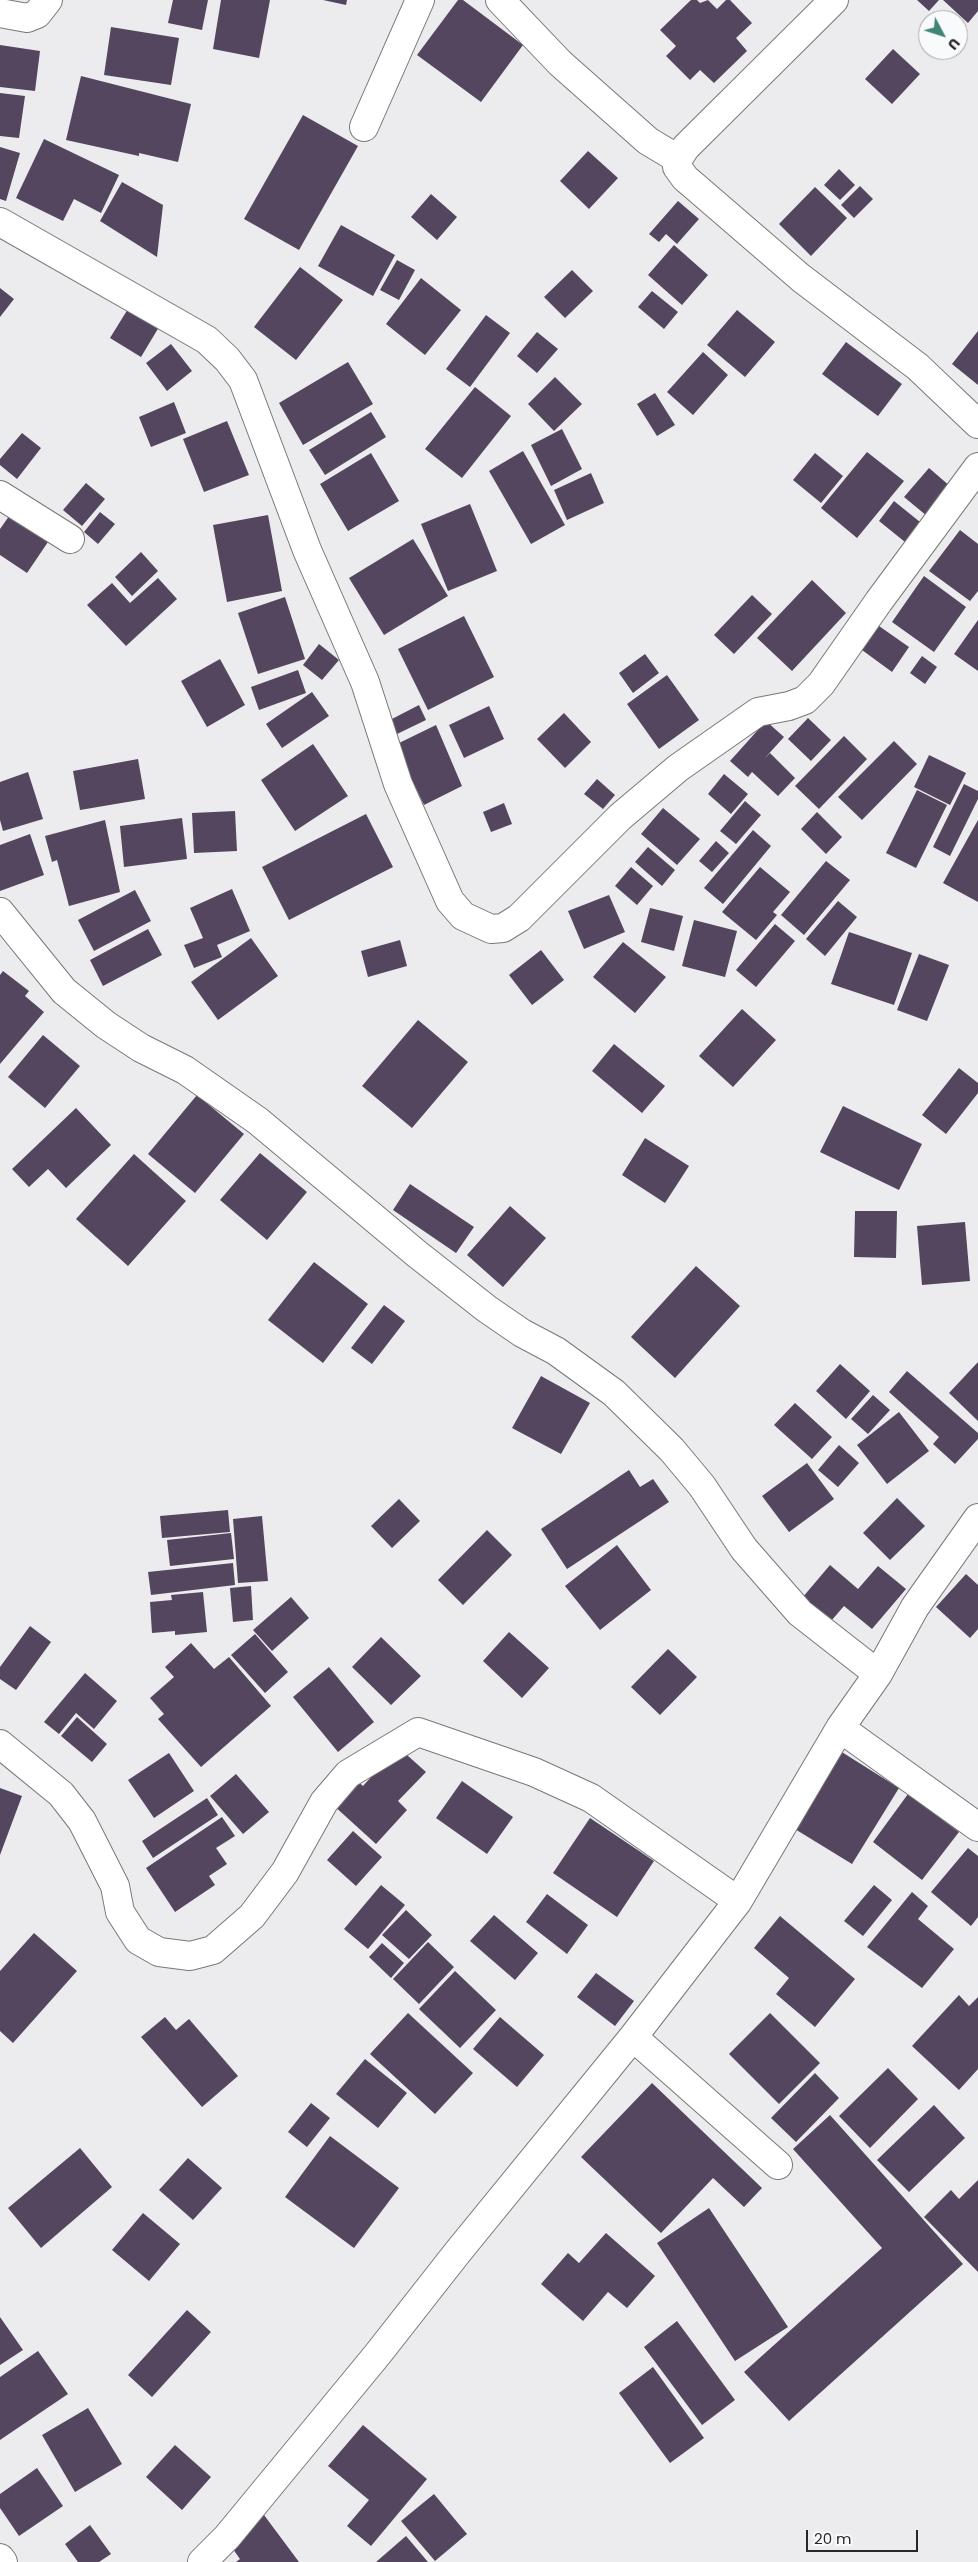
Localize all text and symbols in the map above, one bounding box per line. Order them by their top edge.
north arrow [918,10,968,60]
text: U [943,34,965,54]
scale bar [808,2520,920,2552]
text: 20 m [814,2528,852,2549]

